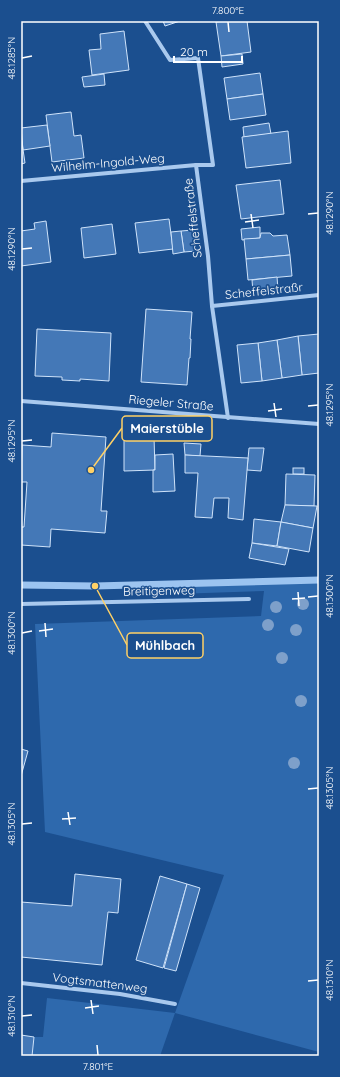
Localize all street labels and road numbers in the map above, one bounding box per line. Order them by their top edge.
street label: Wilhelm-Ingold-Weg [51,150,165,175]
street label: Scheffelstraße [180,177,205,259]
street label: Scheffelstraßr [224,279,304,302]
street label: Riegeler Straße [128,391,214,414]
street label: Breitigenweg [123,582,195,599]
street label: Vogtsmattenweg [52,969,148,996]

